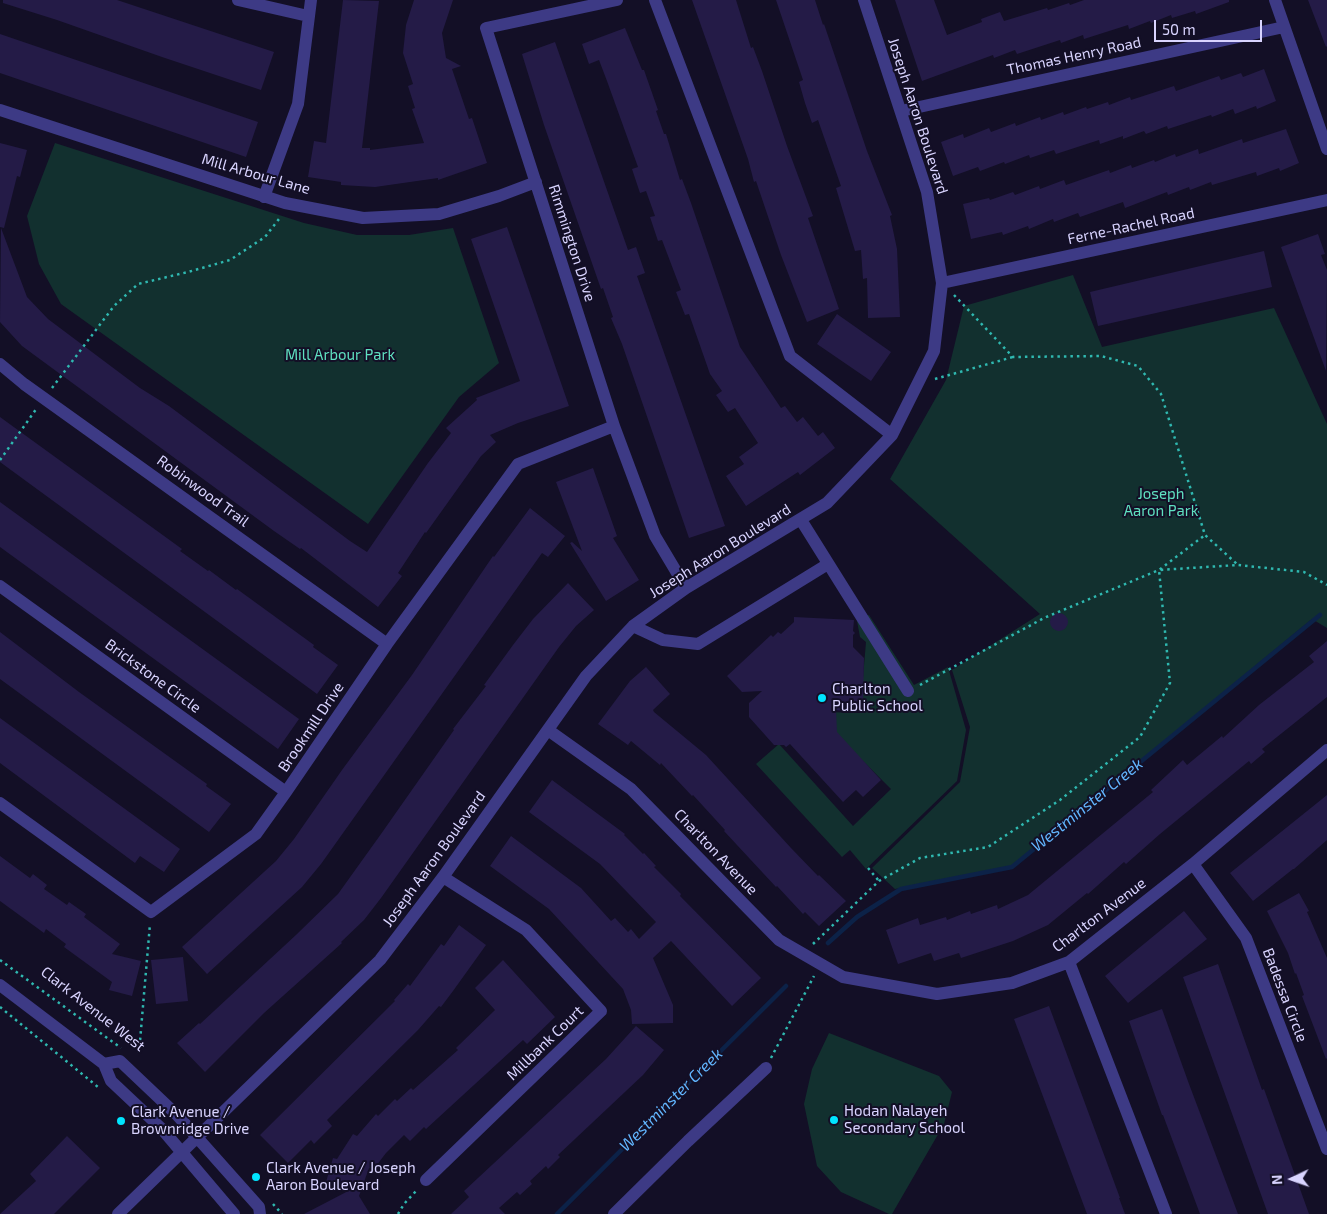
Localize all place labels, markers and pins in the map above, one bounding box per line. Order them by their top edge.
place label: Charlton Public School [832,680,923,715]
marker: Charlton Public School [816,692,828,704]
place label: Hodan Nalayeh Secondary School [844,1102,965,1137]
place label: Clark Avenue / Brownridge Drive [131,1103,249,1138]
marker: Hodan Nalayeh Secondary School [828,1114,840,1126]
marker: Clark Avenue / Brownridge Drive [115,1115,127,1127]
place label: Clark Avenue / Joseph Aaron Boulevard [266,1159,416,1194]
marker: Clark Avenue / Joseph Aaron Boulevard [250,1171,262,1183]

